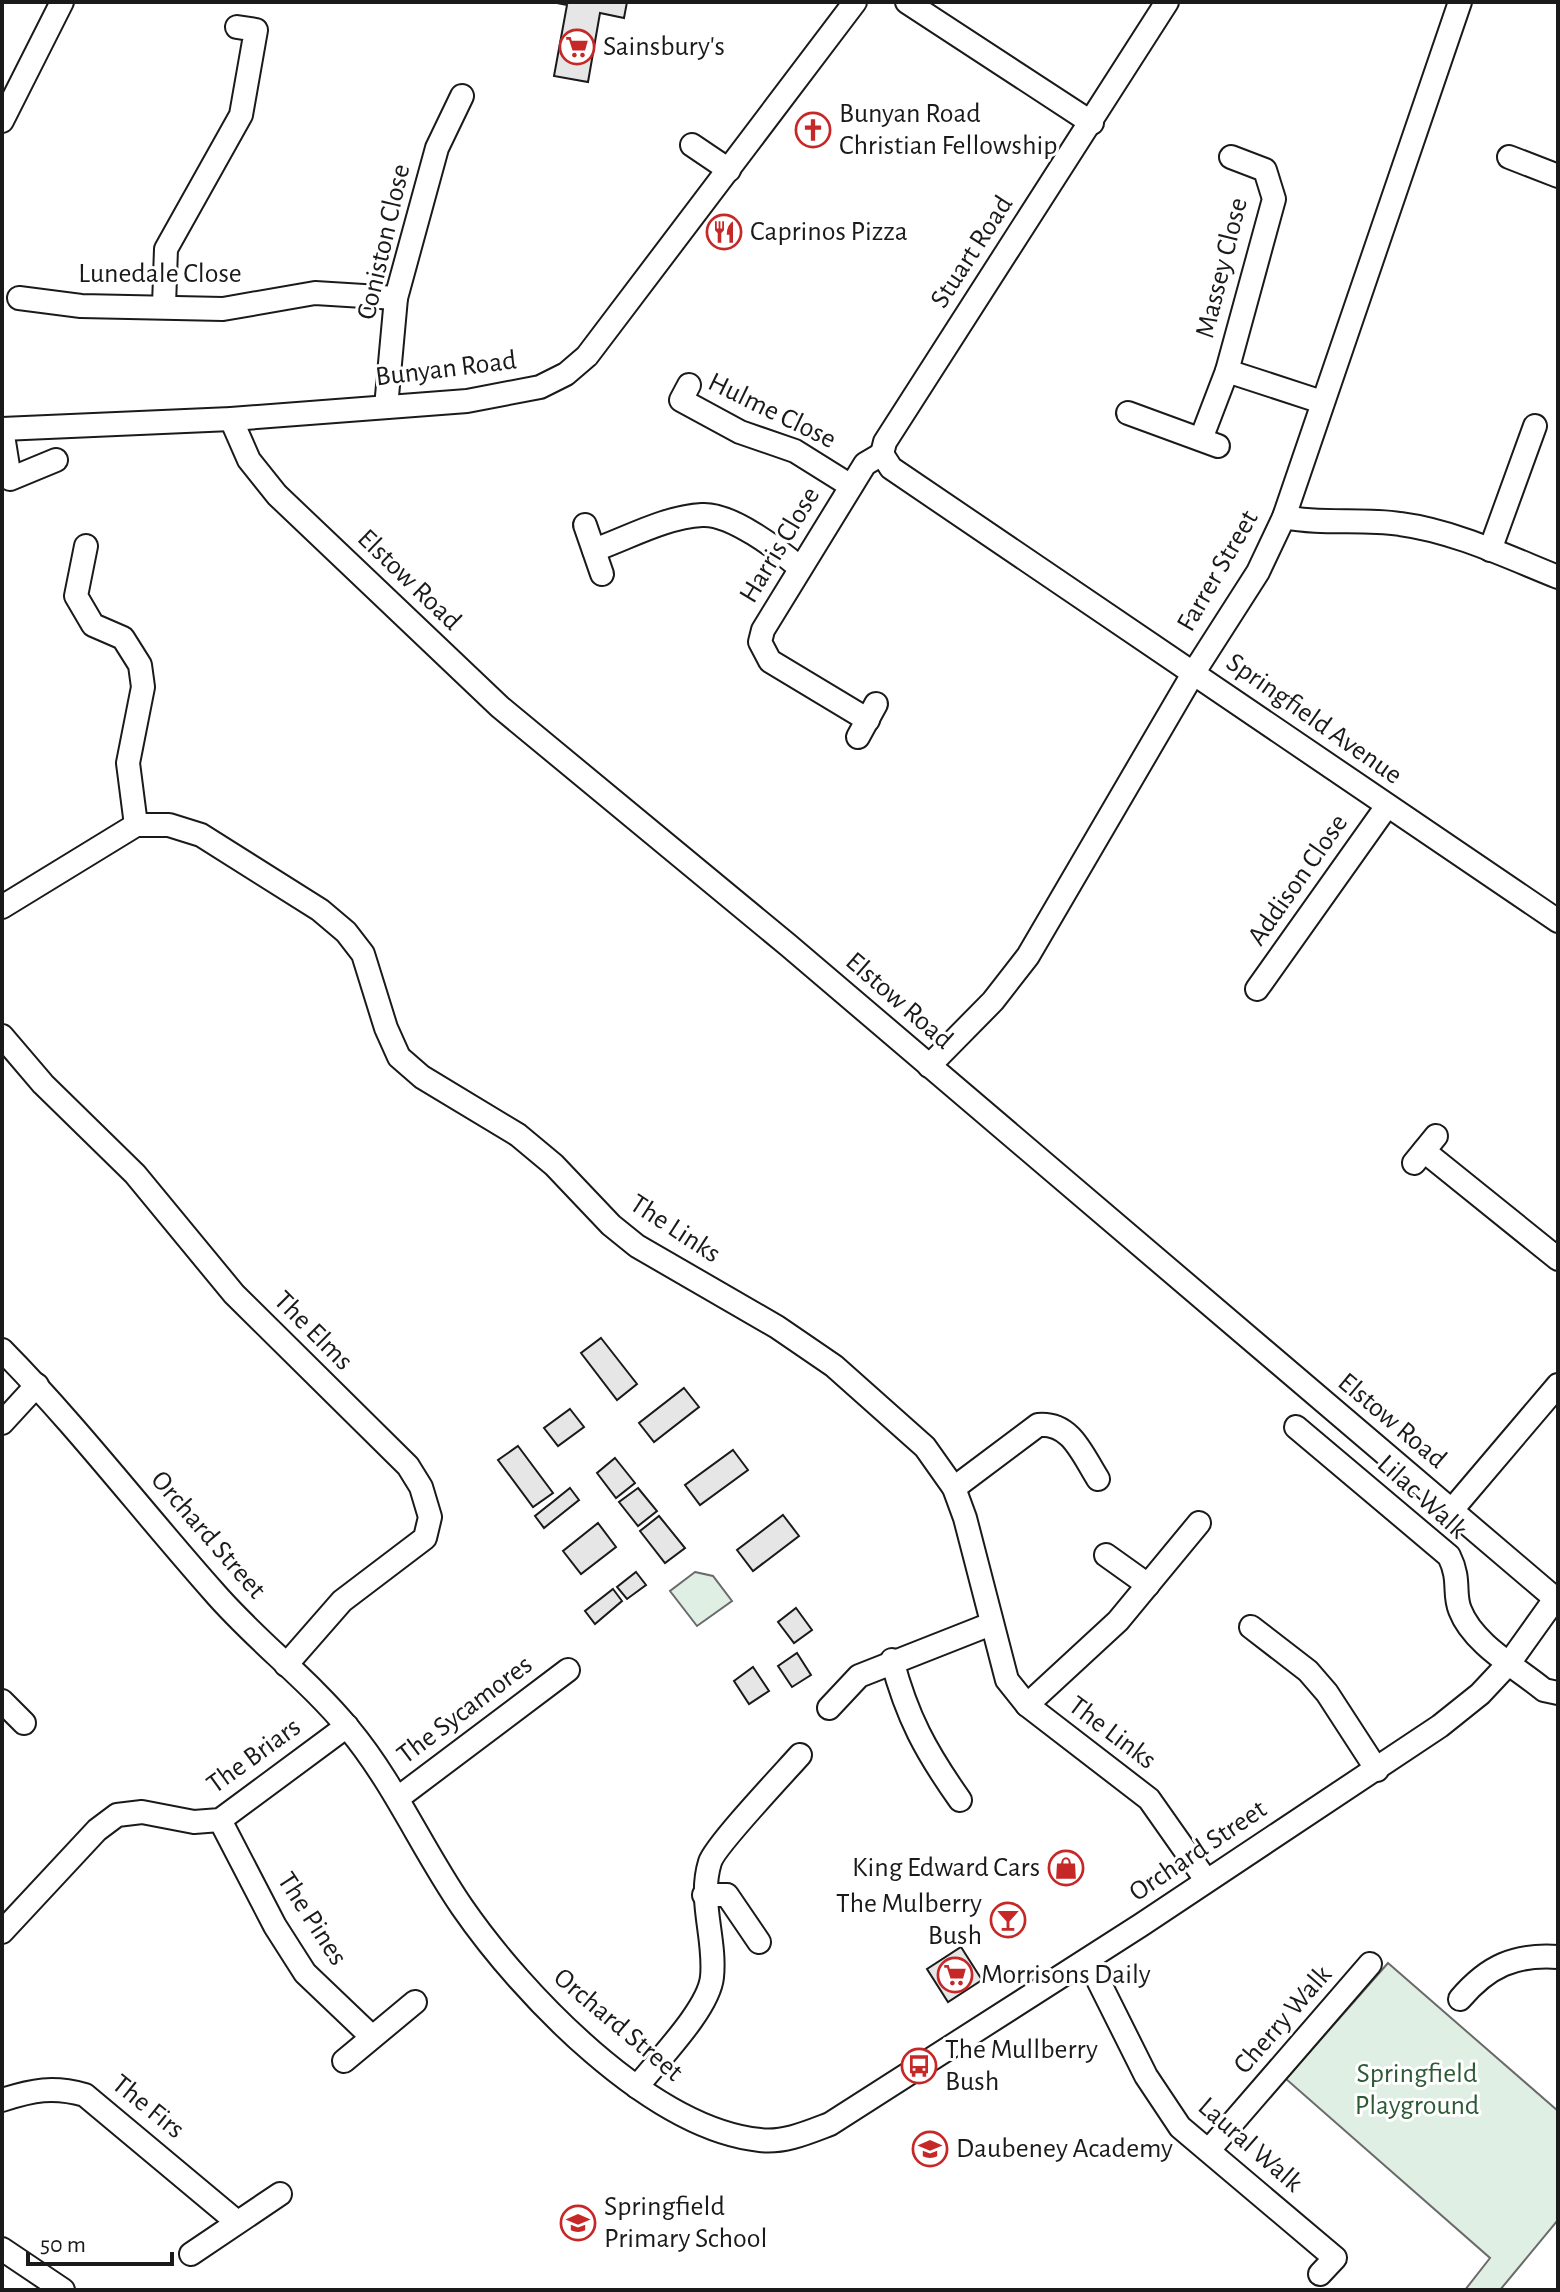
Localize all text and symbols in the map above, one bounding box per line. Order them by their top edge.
supermarket icon: Sainsbury's [558,28,596,66]
place label: Sainsbury's [603,33,725,61]
place label: Bunyan Road Christian Fellowship [839,100,1058,160]
church icon: Bunyan Road Christian Fellowship [794,111,832,149]
street label: Coniston Close [353,162,415,322]
street label: Stuart Road [926,191,1018,313]
street label: Massey Close [1191,195,1253,341]
restaurant icon: Caprinos Pizza [705,213,743,251]
place label: Caprinos Pizza [750,218,908,246]
street label: Lunedale Close [78,260,242,288]
street label: Bunyan Road [374,346,518,392]
street label: Hulme Close [704,368,840,454]
street label: Harris Close [735,482,825,608]
street label: Farrer Street [1172,506,1264,636]
street label: Elstow Road [352,524,466,636]
street label: Springfield Avenue [1221,648,1407,790]
street label: Addison Close [1243,809,1353,951]
street label: Elstow Road [840,947,958,1055]
street label: The Links [625,1190,725,1268]
street label: The Elms [268,1286,358,1376]
street label: Elstow Road [1333,1368,1451,1474]
street label: Lilac Walk [1372,1450,1472,1544]
street label: Orchard Street [145,1466,271,1604]
street label: The Sycamores [392,1650,538,1770]
street label: The Links [1063,1691,1161,1775]
street label: The Briars [202,1713,306,1799]
street label: Orchard Street [1124,1795,1272,1907]
shop icon: King Edward Cars [1047,1849,1085,1887]
place label: King Edward Cars [852,1854,1040,1882]
street label: The Pines [272,1868,352,1970]
place label: The Mulberry Bush [836,1890,982,1950]
bar icon: The Mulberry Bush [989,1901,1027,1939]
supermarket icon: Morrisons Daily [936,1956,974,1994]
street label: Cherry Walk [1229,1960,1337,2079]
place label: Morrisons Daily [981,1961,1151,1989]
street label: Orchard Street [548,1963,688,2087]
place label: The Mullberry Bush [945,2036,1098,2096]
bus stop icon: The Mullberry Bush [900,2047,938,2085]
park label: Springfield Playground [1355,2060,1479,2120]
street label: The Firs [107,2070,189,2144]
street label: Laural Walk [1193,2092,1308,2198]
school or university icon: Daubeney Academy [911,2130,949,2168]
place label: Daubeney Academy [956,2135,1173,2163]
place label: Springfield Primary School [604,2193,767,2253]
school or university icon: Springfield Primary School [559,2204,597,2242]
scale bar [28,2216,172,2266]
text: 50 m [40,2233,86,2257]

